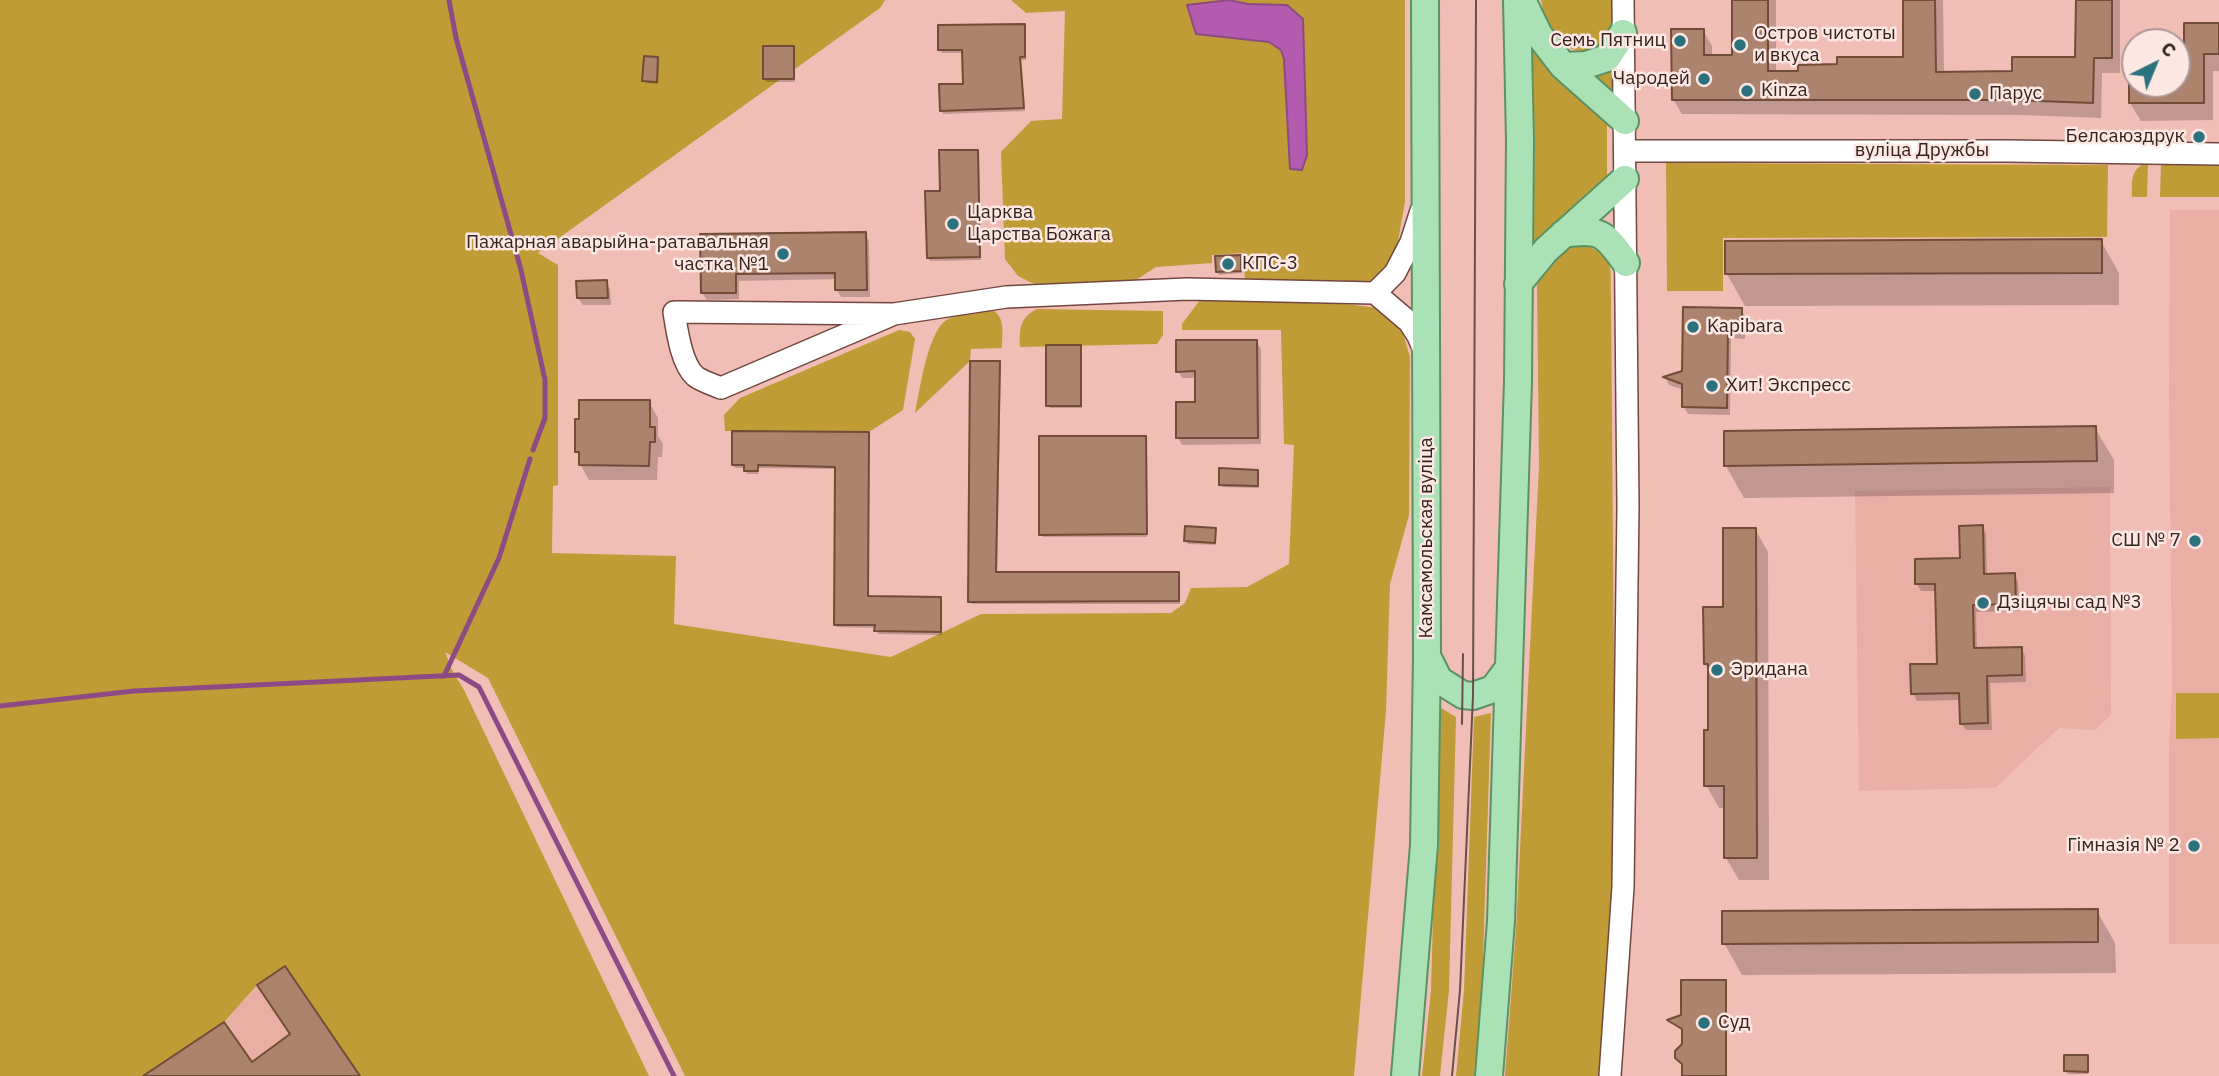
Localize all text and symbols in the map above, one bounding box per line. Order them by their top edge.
place label: Остров чистоты и вкуса [1754,23,1896,67]
north arrow [2121,28,2191,98]
place label: Семь Пятниц [1550,30,1666,52]
marker: Семь Пятниц [1672,33,1688,49]
text: С [2156,36,2182,62]
marker: Остров чистоты и вкуса [1732,37,1748,53]
place label: Чародей [1613,68,1690,90]
marker: Чародей [1696,71,1712,87]
place label: Kinza [1761,80,1808,102]
marker: Kinza [1739,83,1755,99]
place label: Парус [1989,83,2042,105]
marker: Парус [1967,86,1983,102]
place label: Белсаюздрук [2066,126,2185,148]
marker: Белсаюздрук [2191,129,2207,145]
street label: вуліца Дружбы [1855,140,1989,162]
place label: Царква Царства Божага [967,202,1111,246]
marker: Царква Царства Божага [945,216,961,232]
place label: Пажарная аварыйна-ратавальная частка №1 [466,232,769,276]
marker: Пажарная аварыйна-ратавальная частка №1 [775,246,791,262]
place label: КПС-3 [1242,253,1298,275]
marker: КПС-3 [1220,256,1236,272]
place label: Kapibara [1707,316,1783,338]
marker: Kapibara [1685,319,1701,335]
place label: Хит! Экспресс [1726,375,1851,397]
marker: Хит! Экспресс [1704,378,1720,394]
street label: Камсамольская вуліца [1416,437,1438,639]
place label: СШ № 7 [2111,530,2181,552]
marker: СШ № 7 [2187,533,2203,549]
place label: Дзіцячы сад №3 [1997,592,2142,614]
marker: Дзіцячы сад №3 [1975,595,1991,611]
place label: Эридана [1731,659,1808,681]
marker: Эридана [1709,662,1725,678]
place label: Гімназія № 2 [2067,835,2180,857]
marker: Гімназія № 2 [2186,838,2202,854]
place label: Суд [1718,1012,1750,1034]
marker: Суд [1696,1015,1712,1031]

